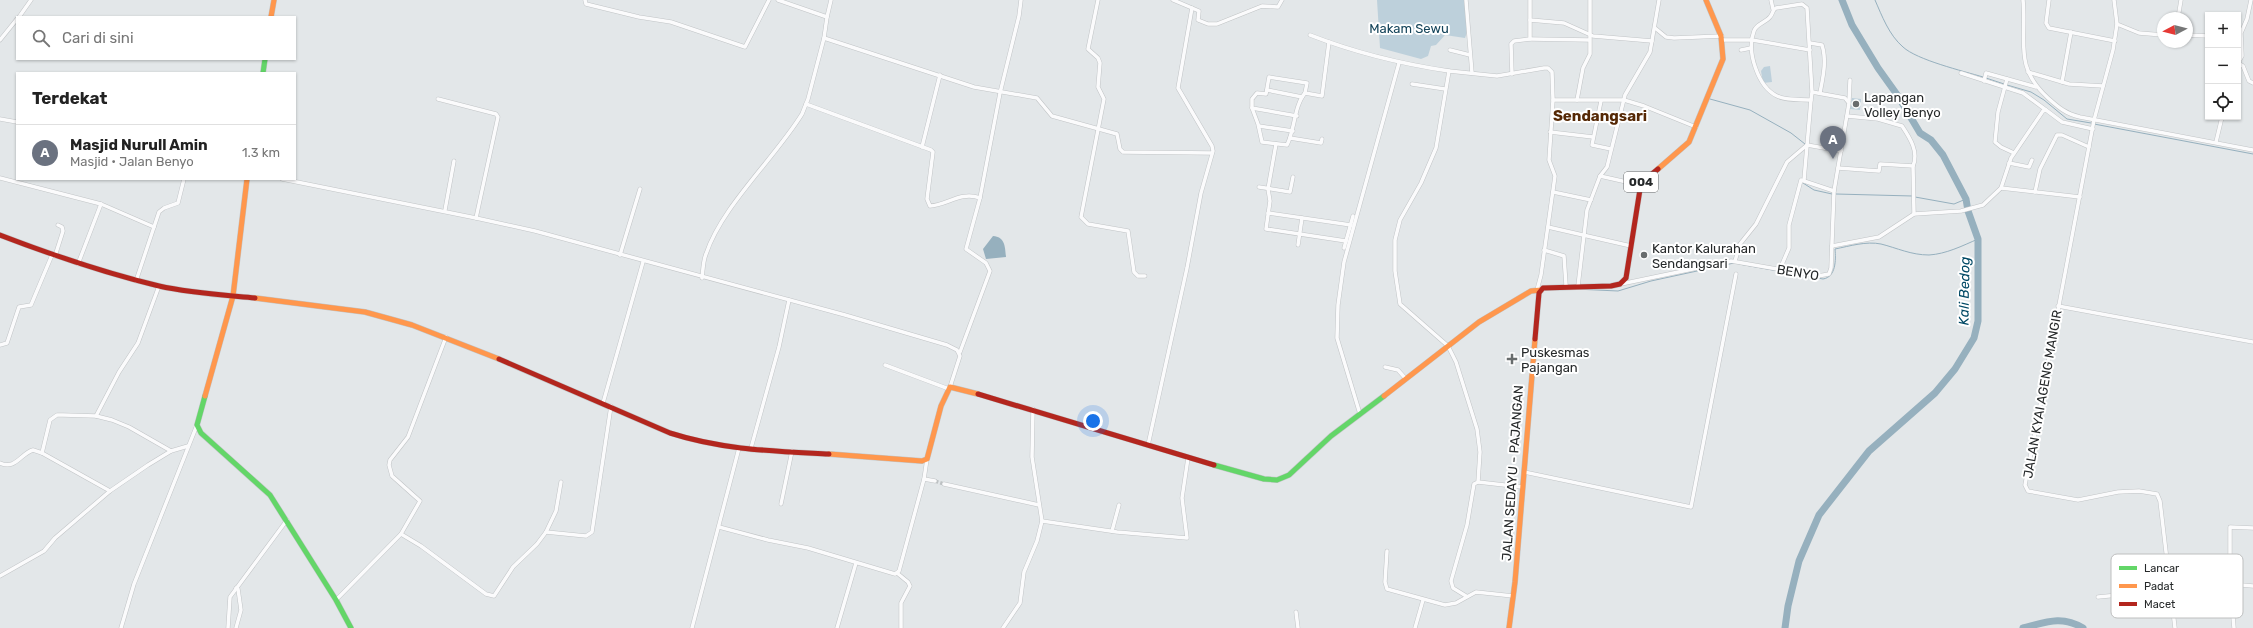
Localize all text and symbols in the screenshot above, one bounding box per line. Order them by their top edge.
north arrow [2157,12,2193,48]
map controls [2205,12,2241,120]
button: + [2205,12,2241,48]
search box [16,16,296,60]
park label: Makam Sewu [1369,21,1449,36]
icon: search [30,27,52,49]
text: Cari di sini [62,29,134,47]
button: − [2205,48,2241,84]
button: locate [2205,84,2241,120]
text: Terdekat [32,88,107,108]
place label: Lapangan Volley Benyo [1864,90,1941,120]
marker: Lapangan Volley Benyo [1851,99,1861,109]
district label: Sendangsari [1553,107,1647,125]
pin: A [1820,126,1846,159]
text: Masjid Nurull Amin [70,136,208,154]
text: A [40,145,50,160]
text: 1.3 km [242,145,280,160]
text: Masjid · Jalan Benyo [70,154,194,169]
road number: 004 [1624,172,1658,192]
place label: Kantor Kalurahan Sendangsari [1652,241,1756,272]
marker: Kantor Kalurahan Sendangsari [1639,250,1649,260]
water label: Kali Bedog [1955,257,1974,325]
street label: BENYO [1776,262,1820,283]
street label: JALAN KYAI AGENG MANGIR [2020,309,2065,479]
place label: Puskesmas Pajangan [1521,345,1590,376]
marker: Puskesmas Pajangan [1506,353,1518,365]
street label: JALAN SEDAYU - PAJANGAN [1499,385,1526,562]
your location [1083,411,1103,431]
legend [2111,554,2243,618]
text: Lancar [2144,562,2180,575]
text: Padat [2144,580,2175,593]
text: Macet [2144,598,2176,611]

